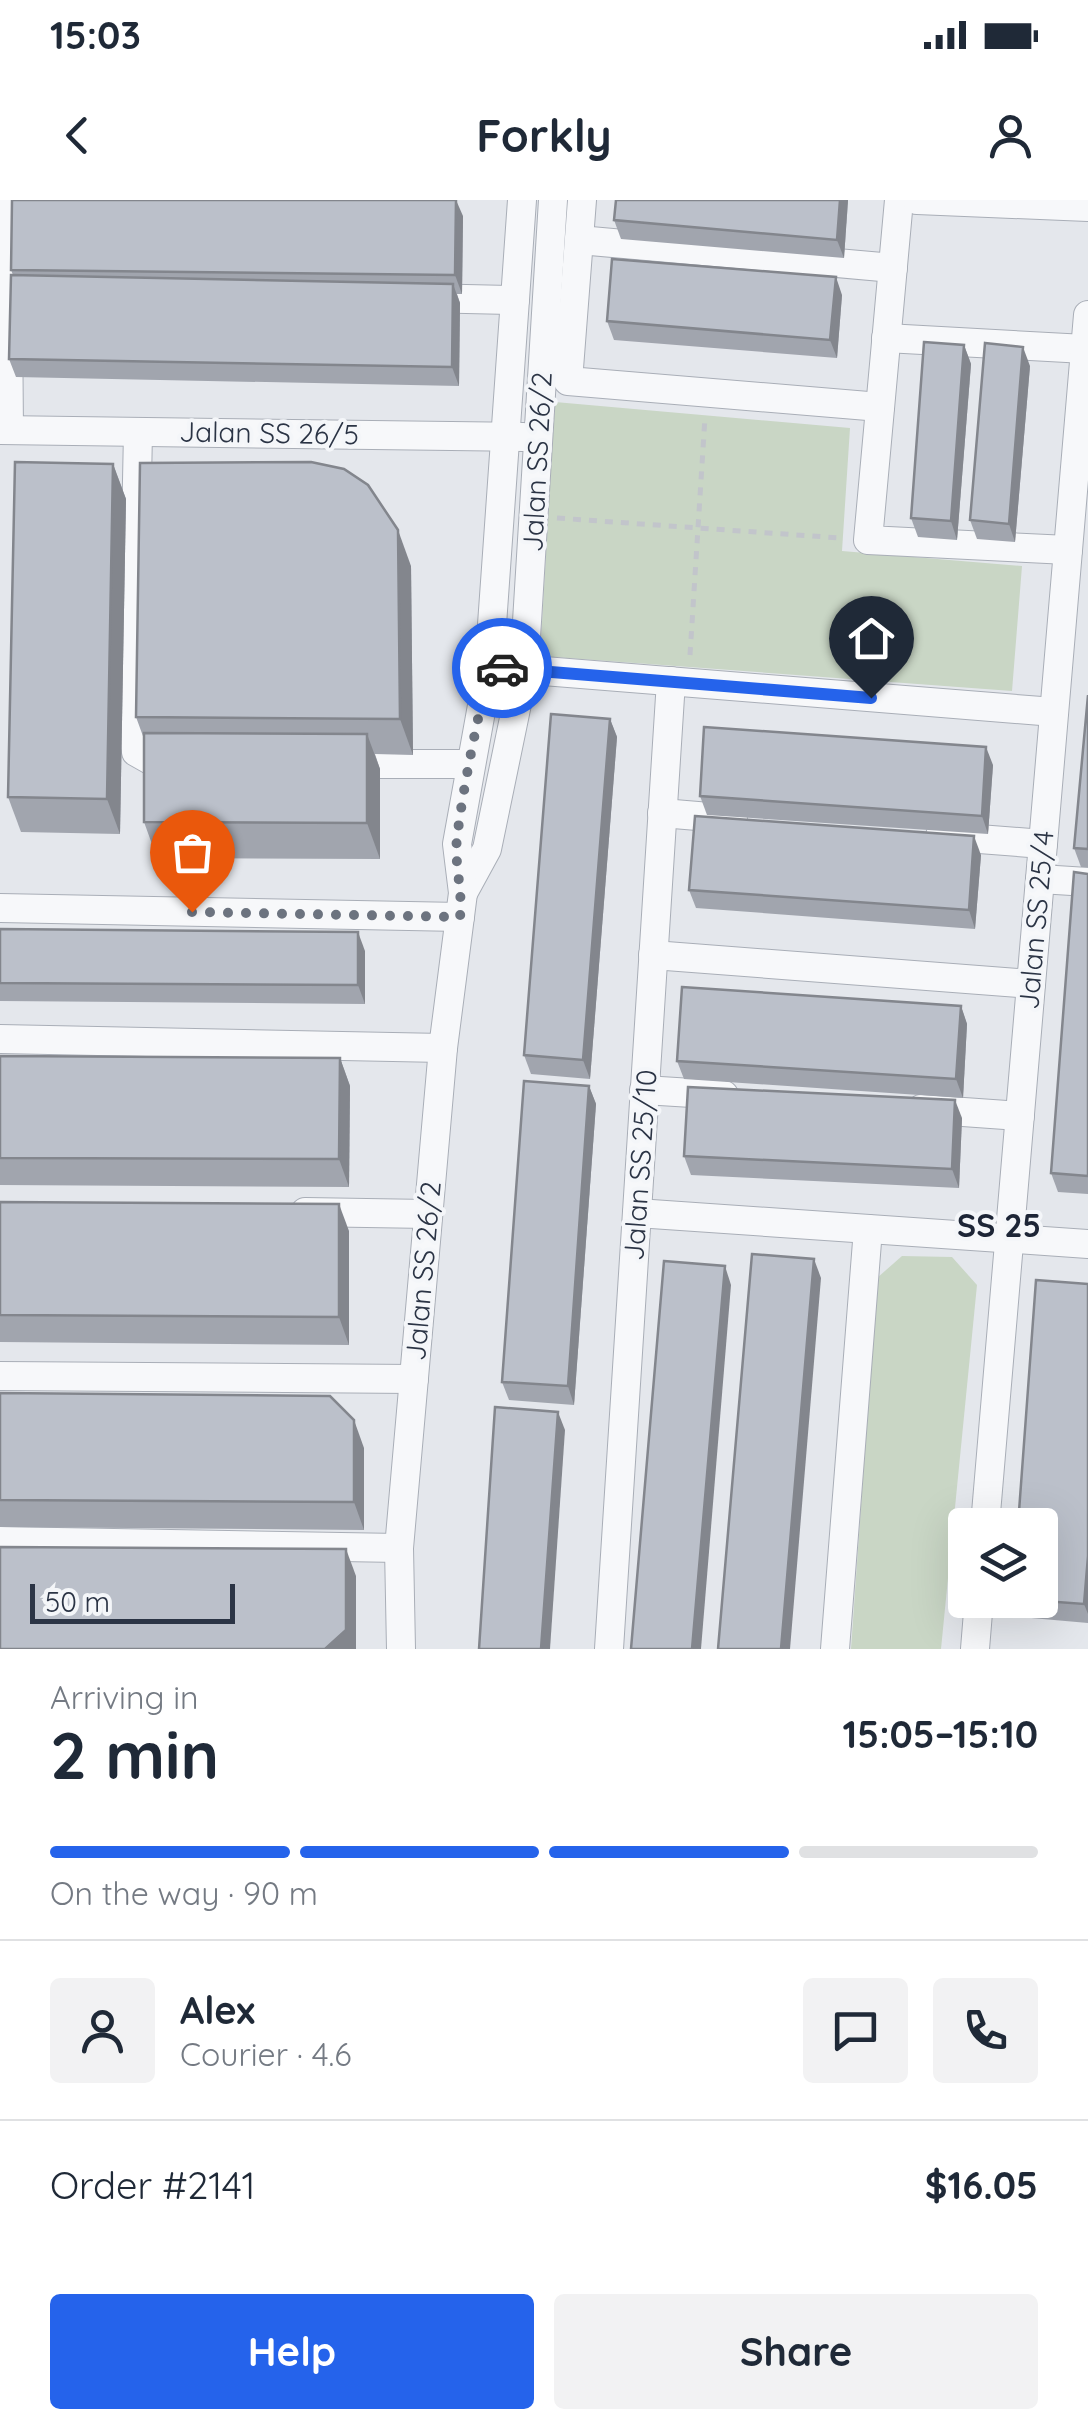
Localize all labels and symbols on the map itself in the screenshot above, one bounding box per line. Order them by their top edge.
street label: Jalan SS 26/2 [514,371,559,553]
street label: Jalan SS 26/5 [179,413,359,452]
pin [829,596,914,699]
courier [452,618,552,718]
pin [150,810,235,913]
street label: Jalan SS 25/4 [1010,829,1061,1011]
street label: Jalan SS 25/10 [615,1068,664,1262]
street label: Jalan SS 26/2 [397,1180,448,1362]
district label: SS 25 [957,1205,1041,1245]
scale bar [30,1579,235,1624]

